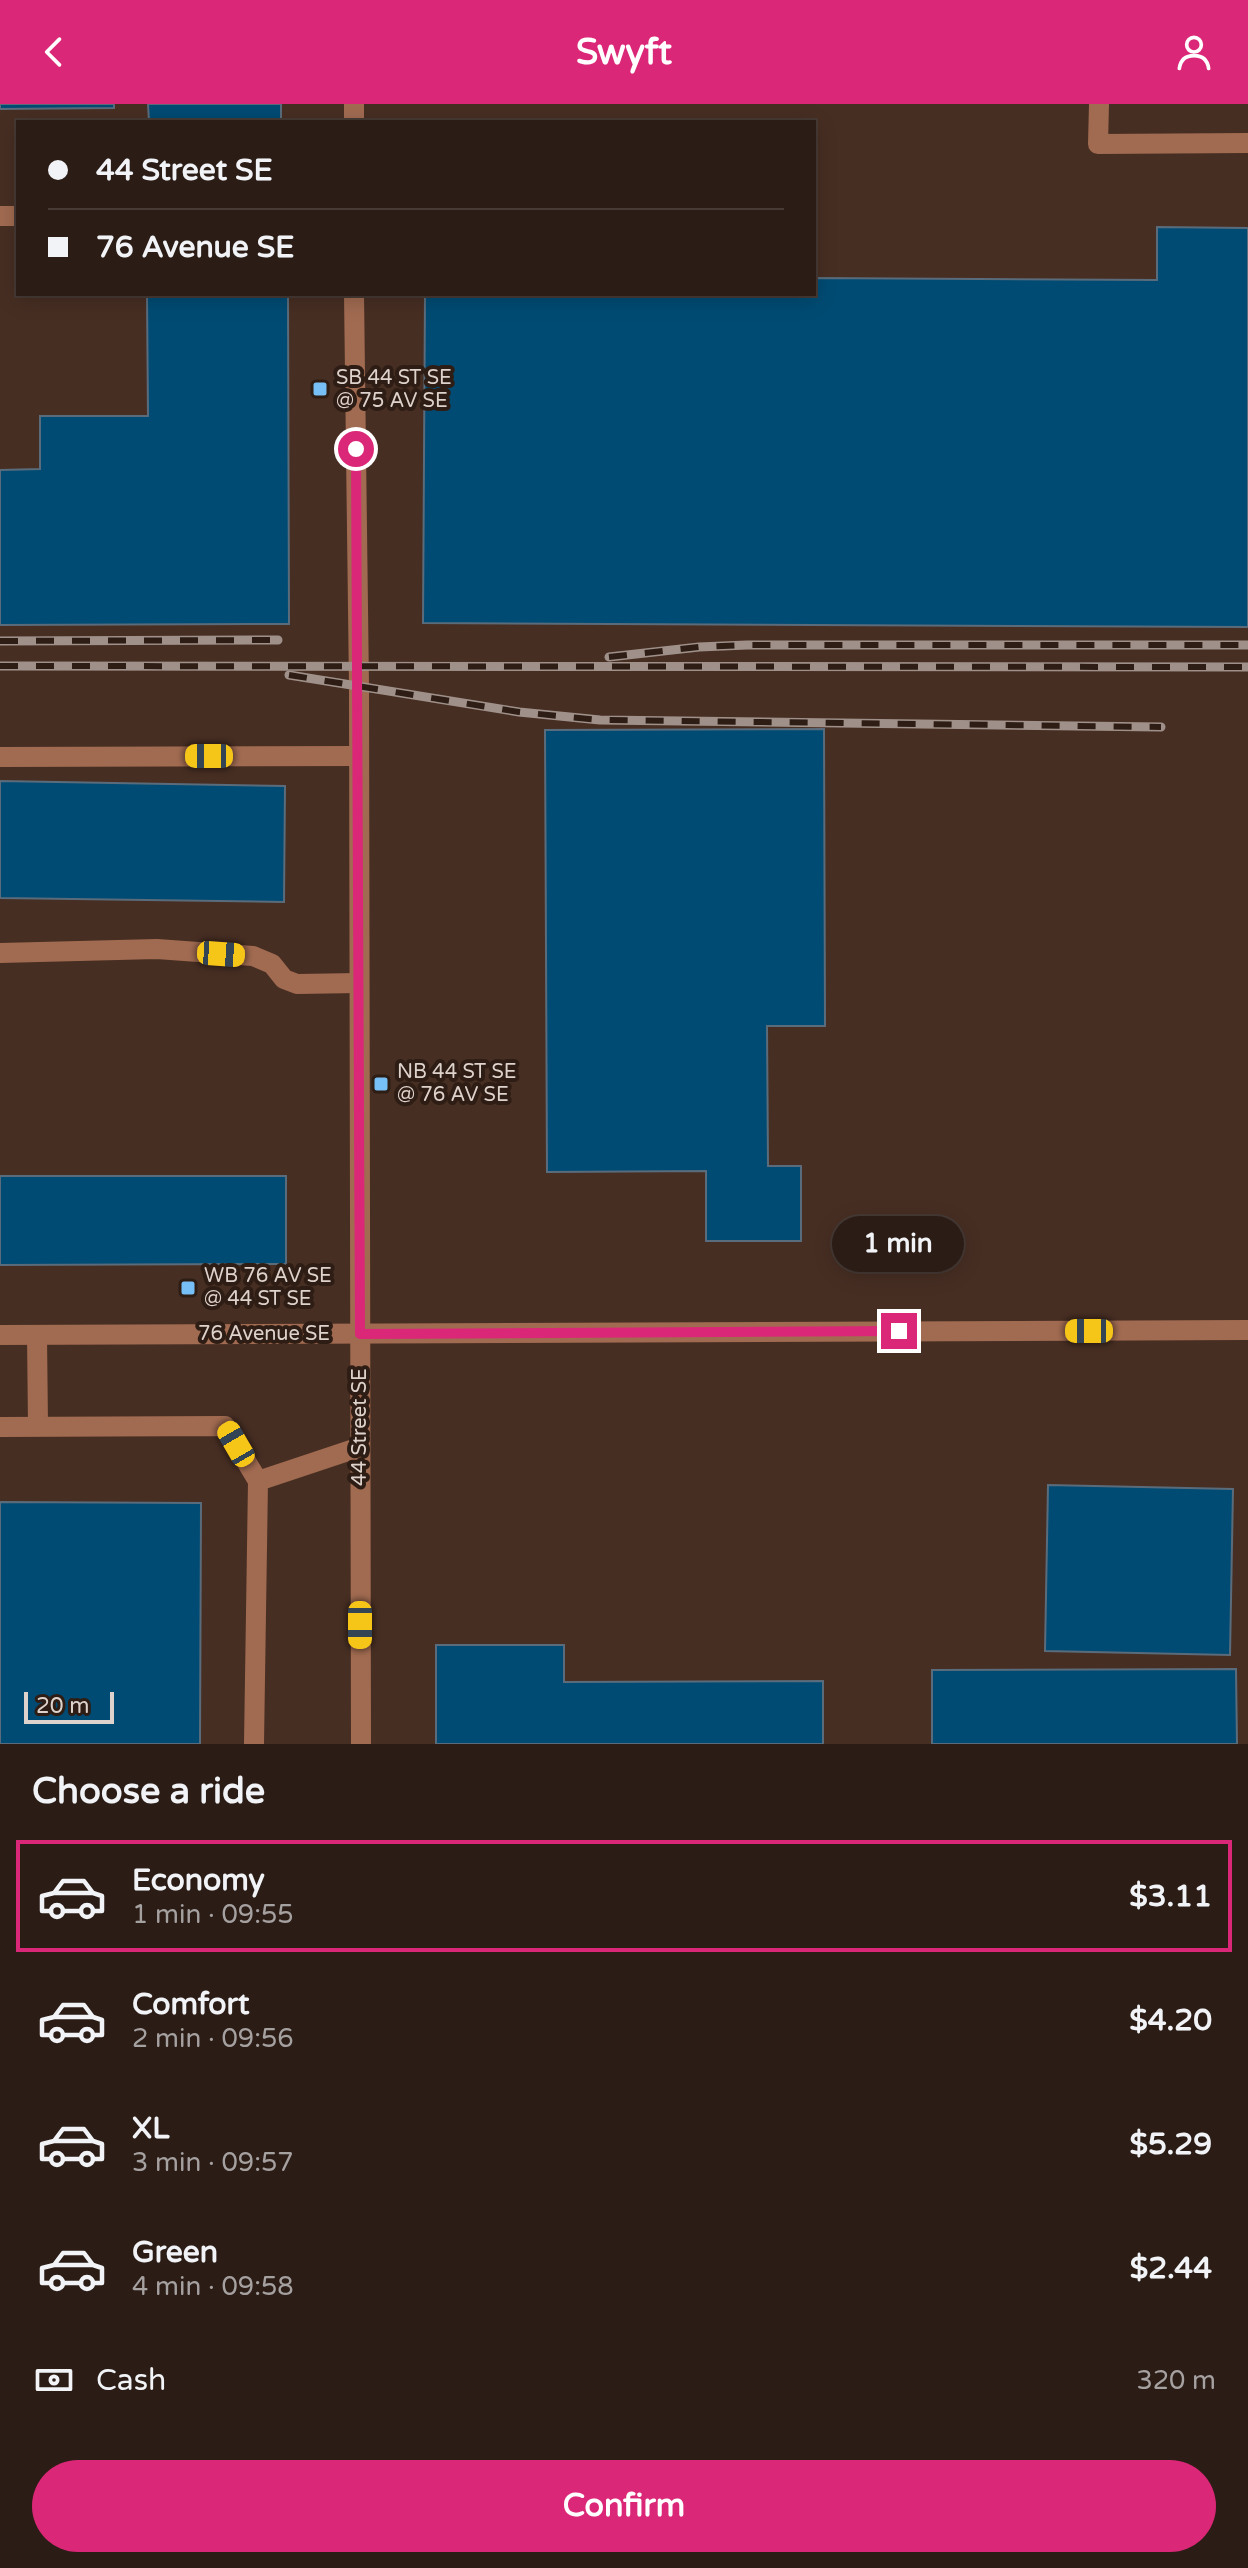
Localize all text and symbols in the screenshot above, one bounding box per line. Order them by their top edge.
icon: back [32,30,76,74]
icon: person [1172,30,1216,74]
text: Swyft [576,31,672,74]
text: 44 Street SE [96,152,273,189]
text: 76 Avenue SE [96,229,294,266]
place label: SB 44 ST SE @ 75 AV SE [336,366,452,413]
marker: SB 44 ST SE @ 75 AV SE [311,380,329,398]
route start [338,431,374,467]
car [185,744,233,768]
car [196,940,246,968]
place label: NB 44 ST SE @ 76 AV SE [397,1060,516,1107]
marker: NB 44 ST SE @ 76 AV SE [372,1075,390,1093]
callout: 1 min [833,1215,965,1271]
text: 1 min [863,1228,933,1259]
place label: WB 76 AV SE @ 44 ST SE [204,1264,332,1311]
marker: WB 76 AV SE @ 44 ST SE [179,1279,197,1297]
route end [881,1313,917,1349]
car [1065,1319,1113,1343]
street label: 76 Avenue SE [198,1322,330,1346]
street label: 44 Street SE [348,1368,372,1486]
car [214,1417,258,1471]
car [348,1601,372,1649]
scale bar [24,1688,114,1724]
text: 20 m [36,1693,90,1719]
text: Choose a ride [32,1770,265,1813]
icon: car [36,1860,108,1932]
text: Economy [132,1862,265,1899]
text: $3.11 [1129,1878,1212,1915]
text: 1 min · 09:55 [132,1899,294,1930]
icon: car [36,1984,108,2056]
text: Comfort [132,1986,250,2023]
text: $4.20 [1129,2002,1212,2039]
text: 2 min · 09:56 [132,2023,294,2054]
icon: car [36,2108,108,2180]
text: XL [132,2110,169,2147]
text: $5.29 [1130,2126,1212,2163]
text: 3 min · 09:57 [132,2147,294,2178]
icon: car [36,2232,108,2304]
text: Green [132,2234,218,2271]
text: $2.44 [1130,2250,1212,2287]
text: 4 min · 09:58 [132,2271,294,2302]
icon: cash [32,2358,76,2402]
text: Cash [96,2362,166,2399]
text: 320 m [1136,2365,1216,2396]
button: Confirm [32,2460,1216,2552]

